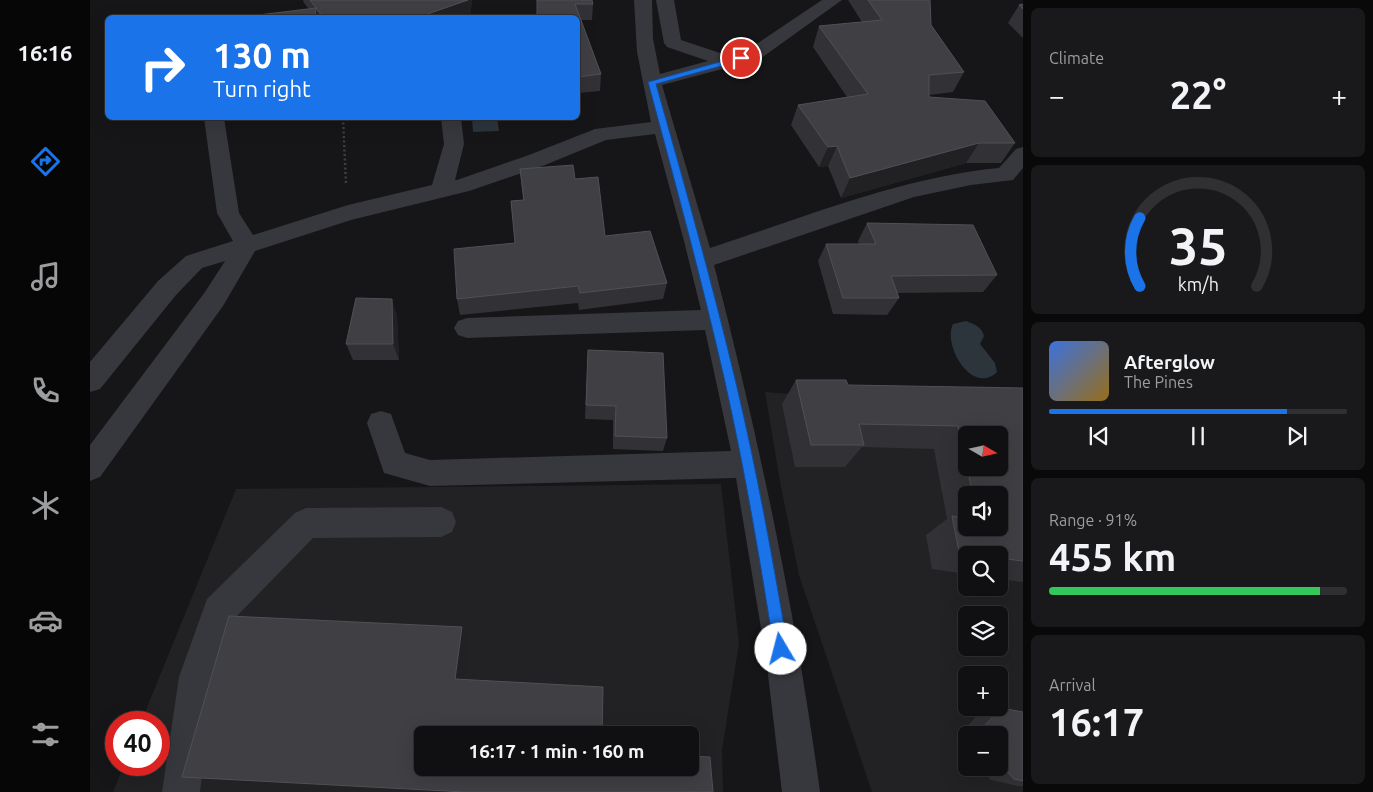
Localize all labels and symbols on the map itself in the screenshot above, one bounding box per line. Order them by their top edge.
pin [720,37,762,79]
north arrow [958,426,1008,476]
position arrow [754,622,806,674]
speed limit sign: 40 [105,711,170,776]

